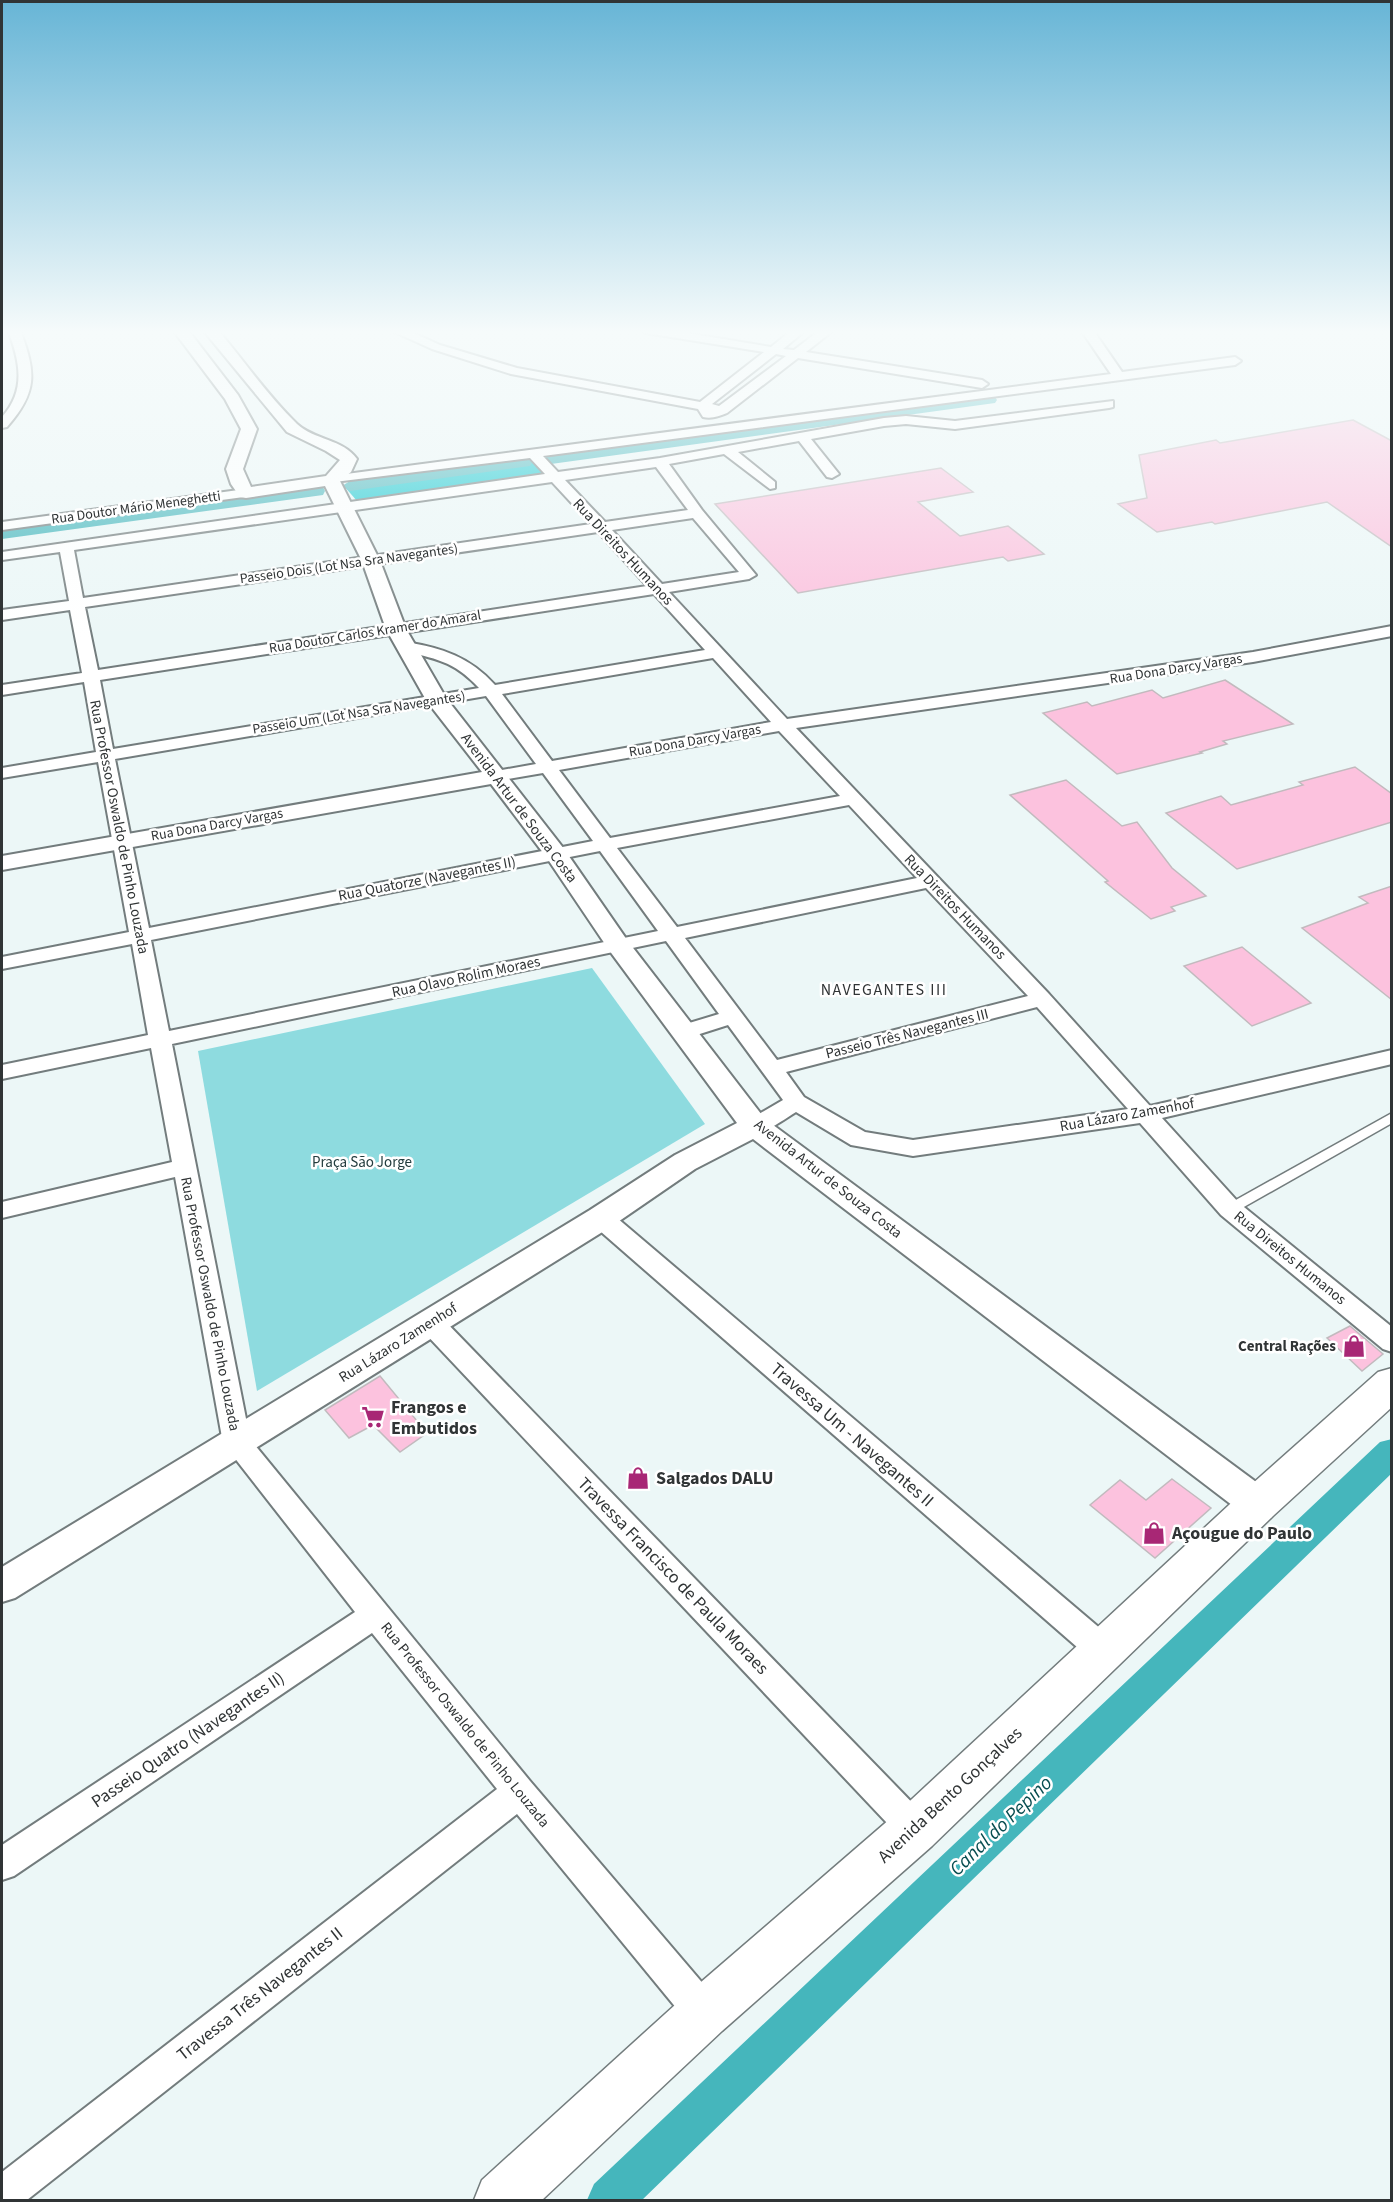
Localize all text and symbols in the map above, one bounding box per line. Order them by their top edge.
street label: Rua Doutor Mário Meneghetti [50,486,222,530]
street label: Rua Direitos Humanos [568,494,678,610]
street label: Passeio Dois (Lot Nsa Sra Navegantes) [239,539,459,589]
street label: Rua Doutor Carlos Kramer do Amaral [268,605,483,659]
street label: Rua Dona Darcy Vargas [1108,649,1244,689]
street label: Passeio Um (Lot Nsa Sra Navegantes) [251,686,467,740]
street label: Rua Professor Oswaldo de Pinho Louzada [84,698,154,956]
street label: Rua Dona Darcy Vargas [627,720,763,762]
street label: Avenida Artur de Souza Costa [456,729,582,887]
street label: Rua Dona Darcy Vargas [149,804,285,846]
street label: Rua Direitos Humanos [899,850,1011,964]
street label: Rua Quatorze (Navegantes II) [336,851,518,907]
street label: Rua Olavo Rolim Moraes [390,951,542,1003]
district label: NAVEGANTES III [821,979,947,1001]
street label: Passeio Três Navegantes III [823,1004,991,1064]
street label: Rua Lázaro Zamenhof [1058,1093,1196,1137]
street label: Avenida Artur de Souza Costa [750,1115,906,1243]
park label: Praça São Jorge [312,1152,412,1173]
street label: Rua Professor Oswaldo de Pinho Louzada [175,1175,245,1433]
street label: Rua Direitos Humanos [1229,1206,1351,1310]
street label: Rua Lázaro Zamenhof [335,1298,462,1388]
shop icon: Central Rações [1341,1333,1367,1359]
place label: Central Rações [1238,1336,1336,1357]
street label: Travessa Um - Navegantes II [765,1357,939,1513]
place label: Frangos e Embutidos [391,1395,477,1441]
supermarket icon: Frangos e Embutidos [360,1404,386,1430]
shop icon: Salgados DALU [625,1465,651,1491]
place label: Salgados DALU [656,1466,773,1491]
street label: Travessa Francisco de Paula Moraes [572,1472,774,1680]
shop icon: Açougue do Paulo [1141,1520,1167,1546]
place label: Açougue do Paulo [1171,1521,1312,1546]
street label: Rua Professor Oswaldo de Pinho Louzada [375,1618,555,1832]
street label: Passeio Quatro (Navegantes II) [86,1666,290,1814]
street label: Avenida Bento Gonçalves [872,1721,1028,1869]
water label: Canal do Pepino [943,1770,1059,1882]
street label: Travessa Três Navegantes II [172,1921,348,2067]

